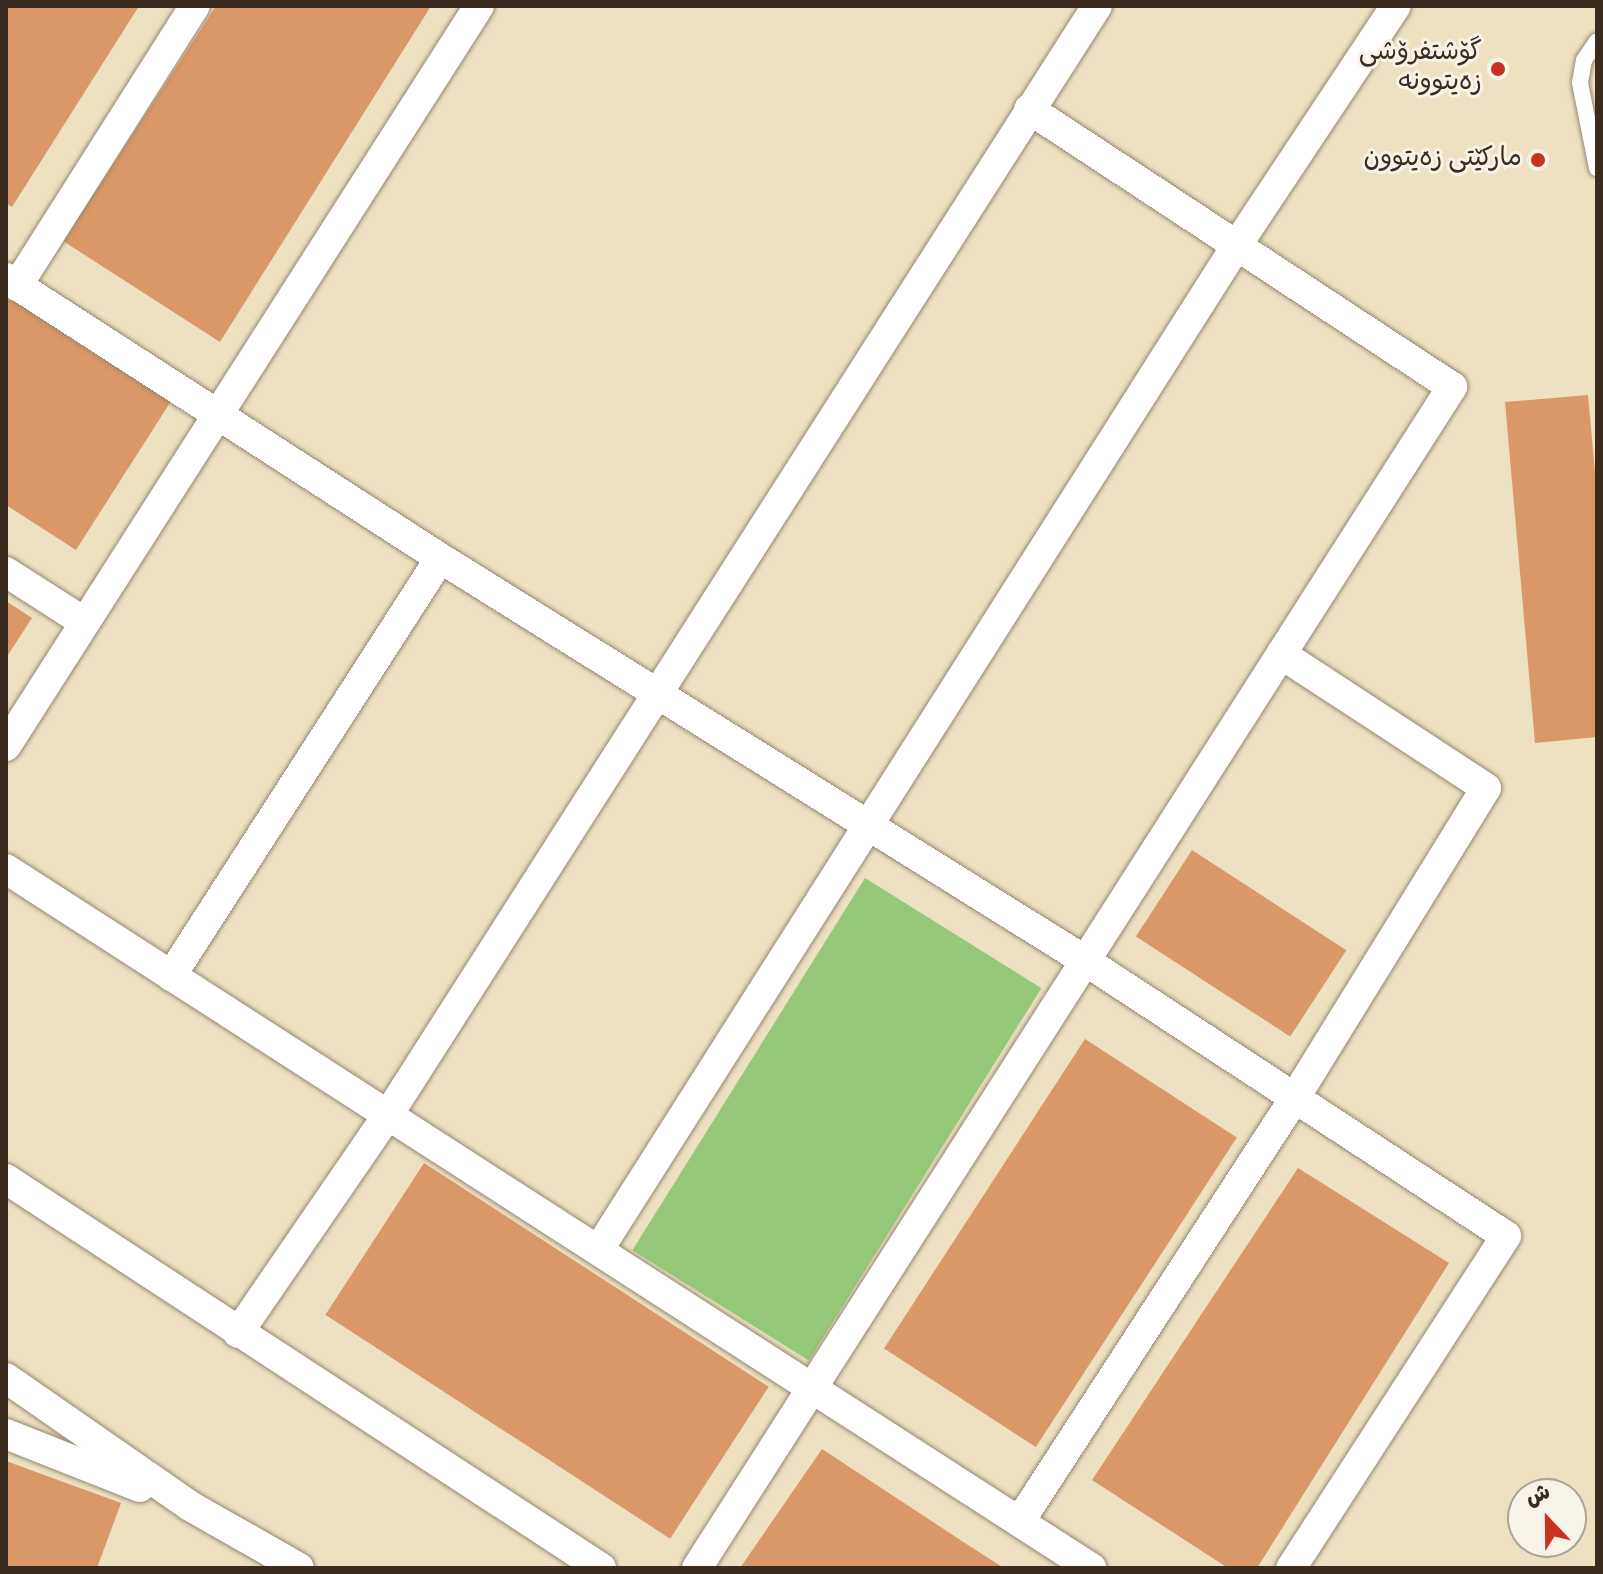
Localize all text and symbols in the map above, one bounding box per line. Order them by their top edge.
place label: گۆشتفرۆشی زەیتوونە [1359,38,1482,100]
marker: گۆشتفرۆشی زەیتوونە [1489,60,1507,78]
place label: مارکێتی زەیتوون [1364,144,1522,176]
marker: مارکێتی زەیتوون [1529,151,1547,169]
north arrow [1507,1478,1587,1558]
text: ش [1522,1478,1556,1516]

